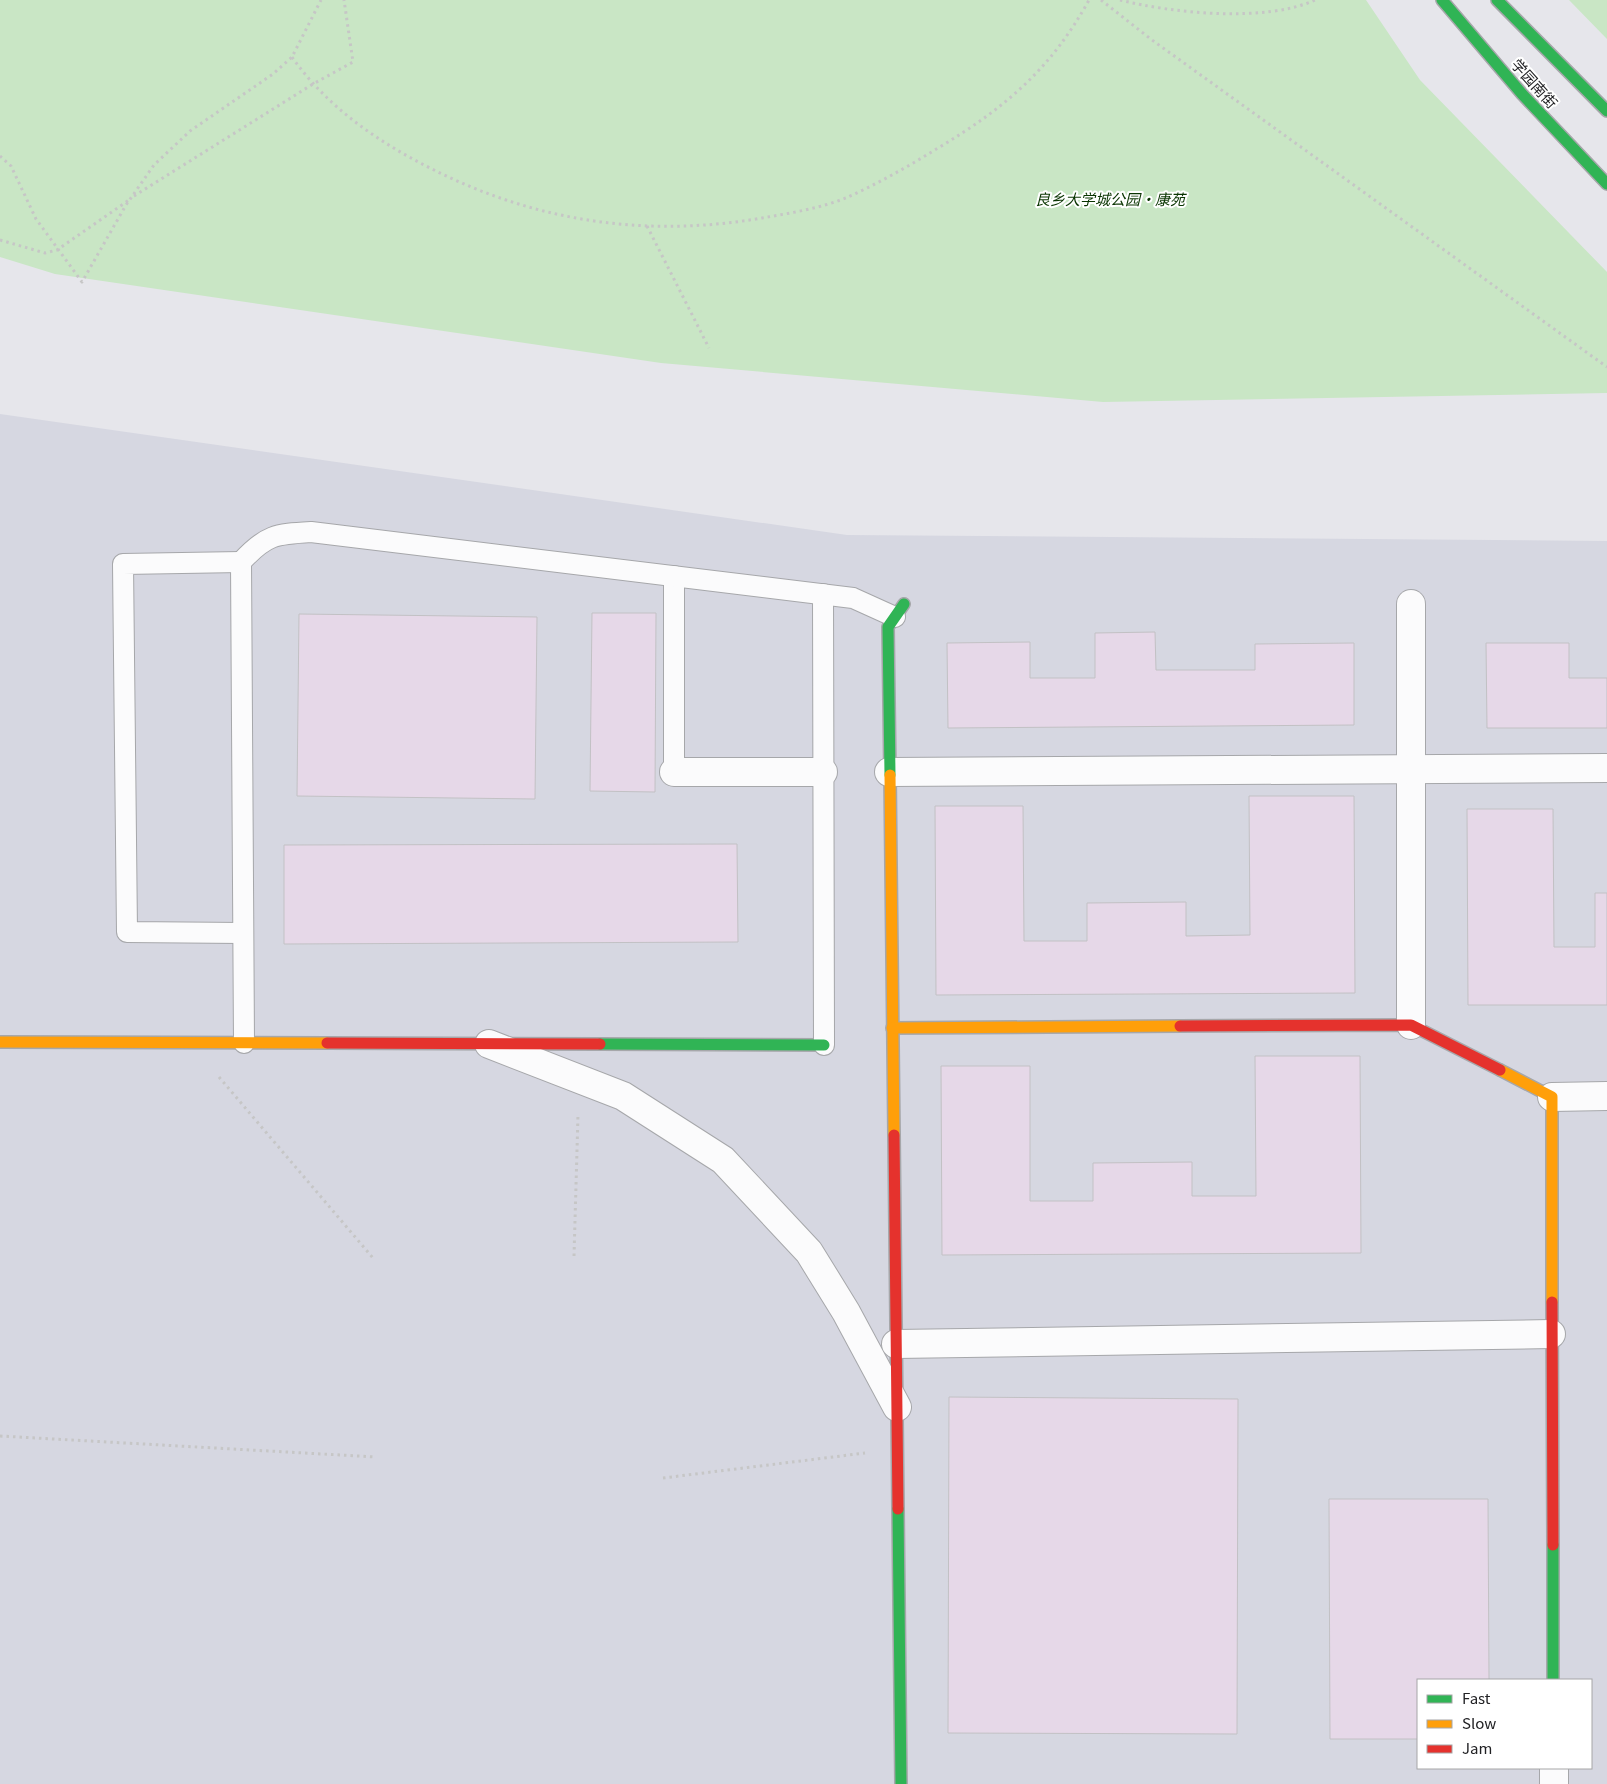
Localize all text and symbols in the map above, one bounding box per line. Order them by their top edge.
street label: 学园南街 [1507,54,1563,112]
park label: 良乡大学城公园·康苑 [1035,188,1187,209]
legend [1417,1679,1592,1769]
text: Fast [1462,1687,1491,1708]
text: Slow [1462,1712,1496,1733]
text: Jam [1462,1737,1492,1758]

